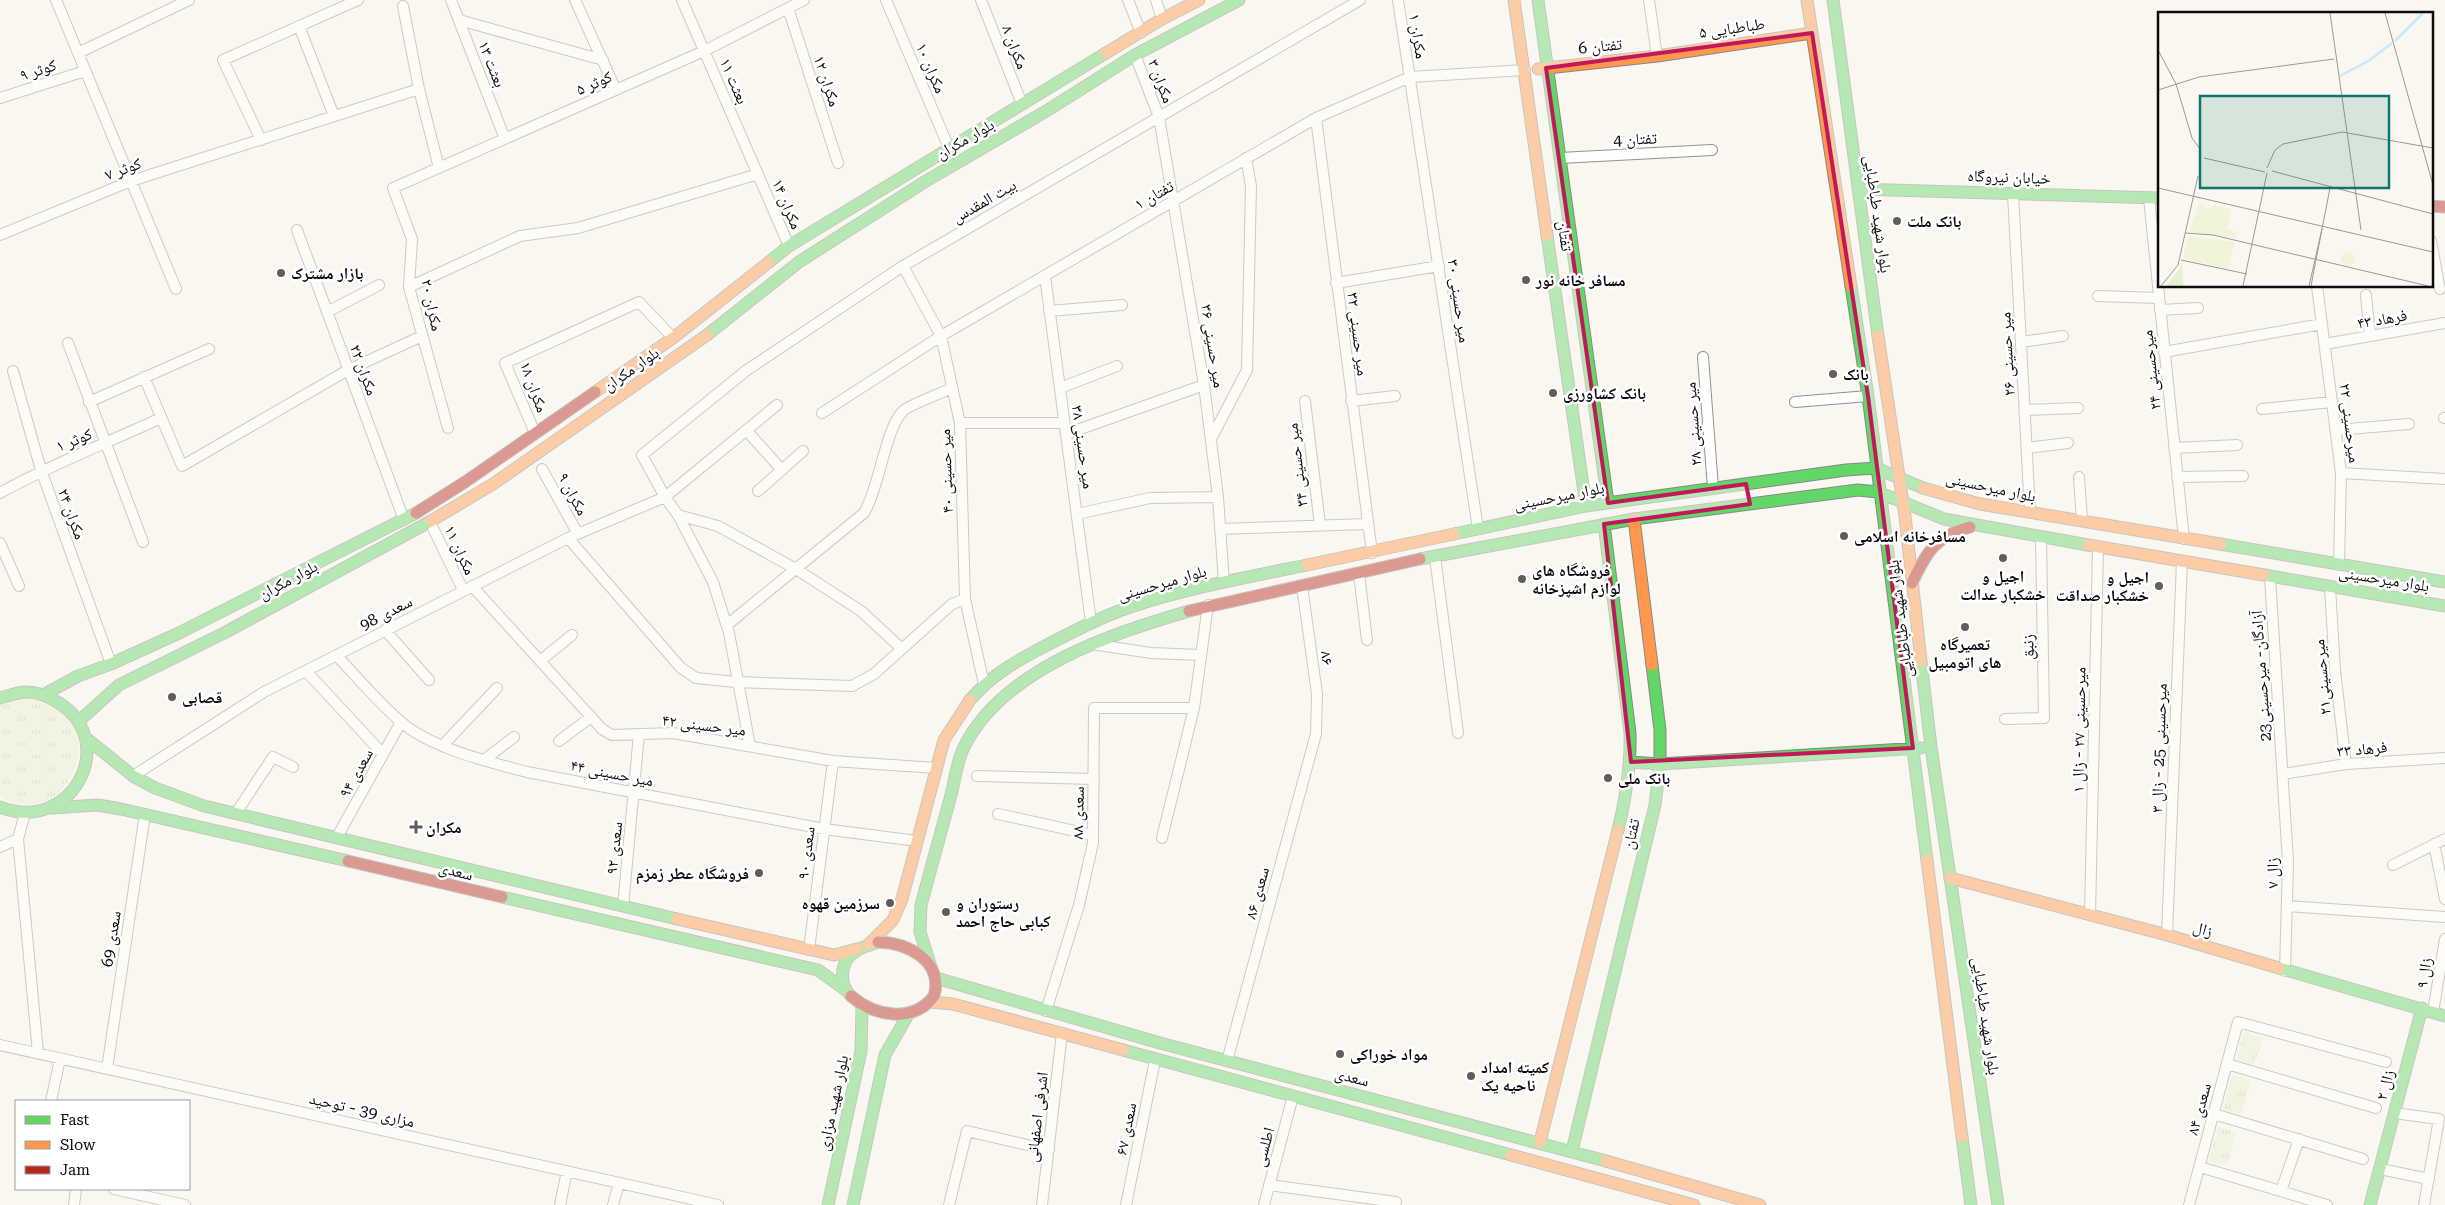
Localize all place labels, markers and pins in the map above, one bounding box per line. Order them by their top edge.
place label: بانک ملت [1907,212,1961,231]
marker: بانک ملت [1891,215,1903,227]
place label: بازار مشترک [291,264,363,283]
marker: بازار مشترک [275,267,287,279]
place label: مسافر خانه نور [1535,271,1626,290]
marker: مسافر خانه نور [1520,274,1532,286]
place label: بانک [1843,365,1869,384]
marker: بانک [1827,368,1839,380]
place label: بانک کشاورزی [1563,384,1646,403]
marker: بانک کشاورزی [1547,387,1559,399]
place label: مسافرخانه اسلامی [1854,527,1966,546]
marker: مسافرخانه اسلامی [1838,530,1850,542]
marker: اجیل و خشکبار عدالت [1997,552,2009,564]
place label: فروشگاه های لوازم اشپزخانه [1532,561,1621,600]
place label: اجیل و خشکبار عدالت [1960,567,2046,604]
place label: اجیل و خشکبار صداقت [2056,568,2149,605]
marker: فروشگاه های لوازم اشپزخانه [1516,573,1528,585]
marker: اجیل و خشکبار صداقت [2153,580,2165,592]
marker: تعمیرگاه های اتومبیل [1959,621,1971,633]
place label: تعمیرگاه های اتومبیل [1929,635,2001,672]
place label: قصابی [182,688,223,707]
marker: قصابی [166,691,178,703]
place label: بانک ملی [1618,769,1670,788]
marker: بانک ملی [1602,772,1614,784]
place label: مکران [426,818,462,837]
marker: مکران [410,821,422,833]
place label: فروشگاه عطر زمزم [636,864,749,885]
marker: فروشگاه عطر زمزم [753,867,765,879]
place label: سرزمین قهوه [802,894,880,913]
place label: رستوران و کبابی حاج احمد [956,894,1051,932]
marker: سرزمین قهوه [884,897,896,909]
marker: رستوران و کبابی حاج احمد [940,906,952,918]
place label: مواد خوراکی [1350,1045,1428,1064]
marker: مواد خوراکی [1334,1048,1346,1060]
place label: کمیته امداد ناحیه یک [1481,1058,1549,1095]
marker: کمیته امداد ناحیه یک [1465,1070,1477,1082]

